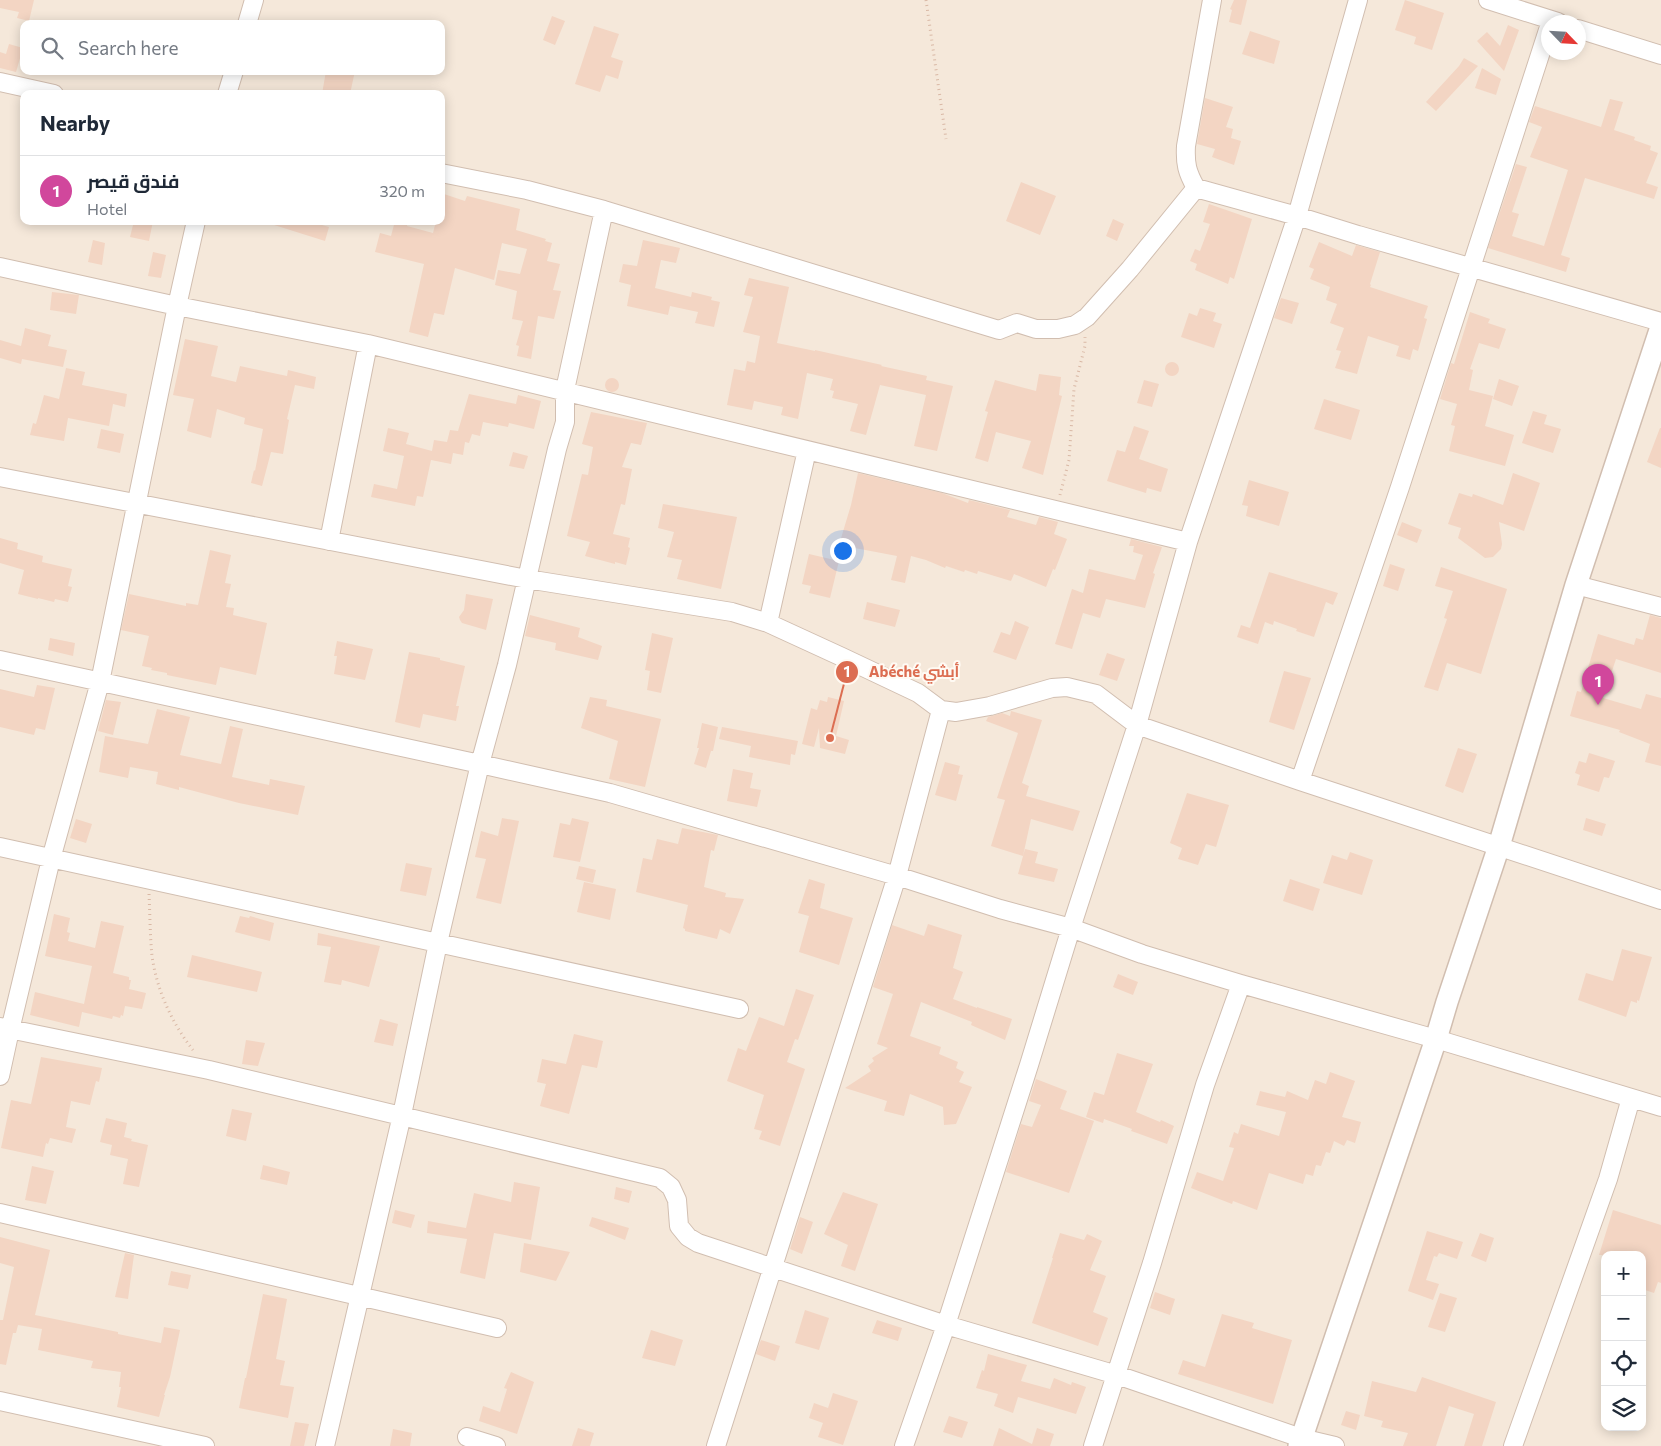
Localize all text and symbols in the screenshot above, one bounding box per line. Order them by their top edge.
north arrow [1541,15,1586,60]
search box [20,20,445,75]
icon: search [38,34,66,62]
text: Search here [78,36,178,59]
text: Nearby [40,110,110,135]
text: فندق قيصر [87,169,180,192]
text: 1 [52,181,60,200]
text: 320 m [380,181,425,200]
text: Hotel [87,199,127,218]
your location [830,538,856,564]
callout: Abéché أبشي [834,657,970,687]
text: 1 [844,662,850,680]
text: Abéché أبشي [869,662,960,684]
pin: 1 [1582,664,1614,705]
map controls [1601,1251,1646,1431]
button: + [1601,1251,1646,1296]
button: − [1601,1296,1646,1341]
button: locate [1601,1341,1646,1386]
button: layers [1601,1386,1646,1431]

